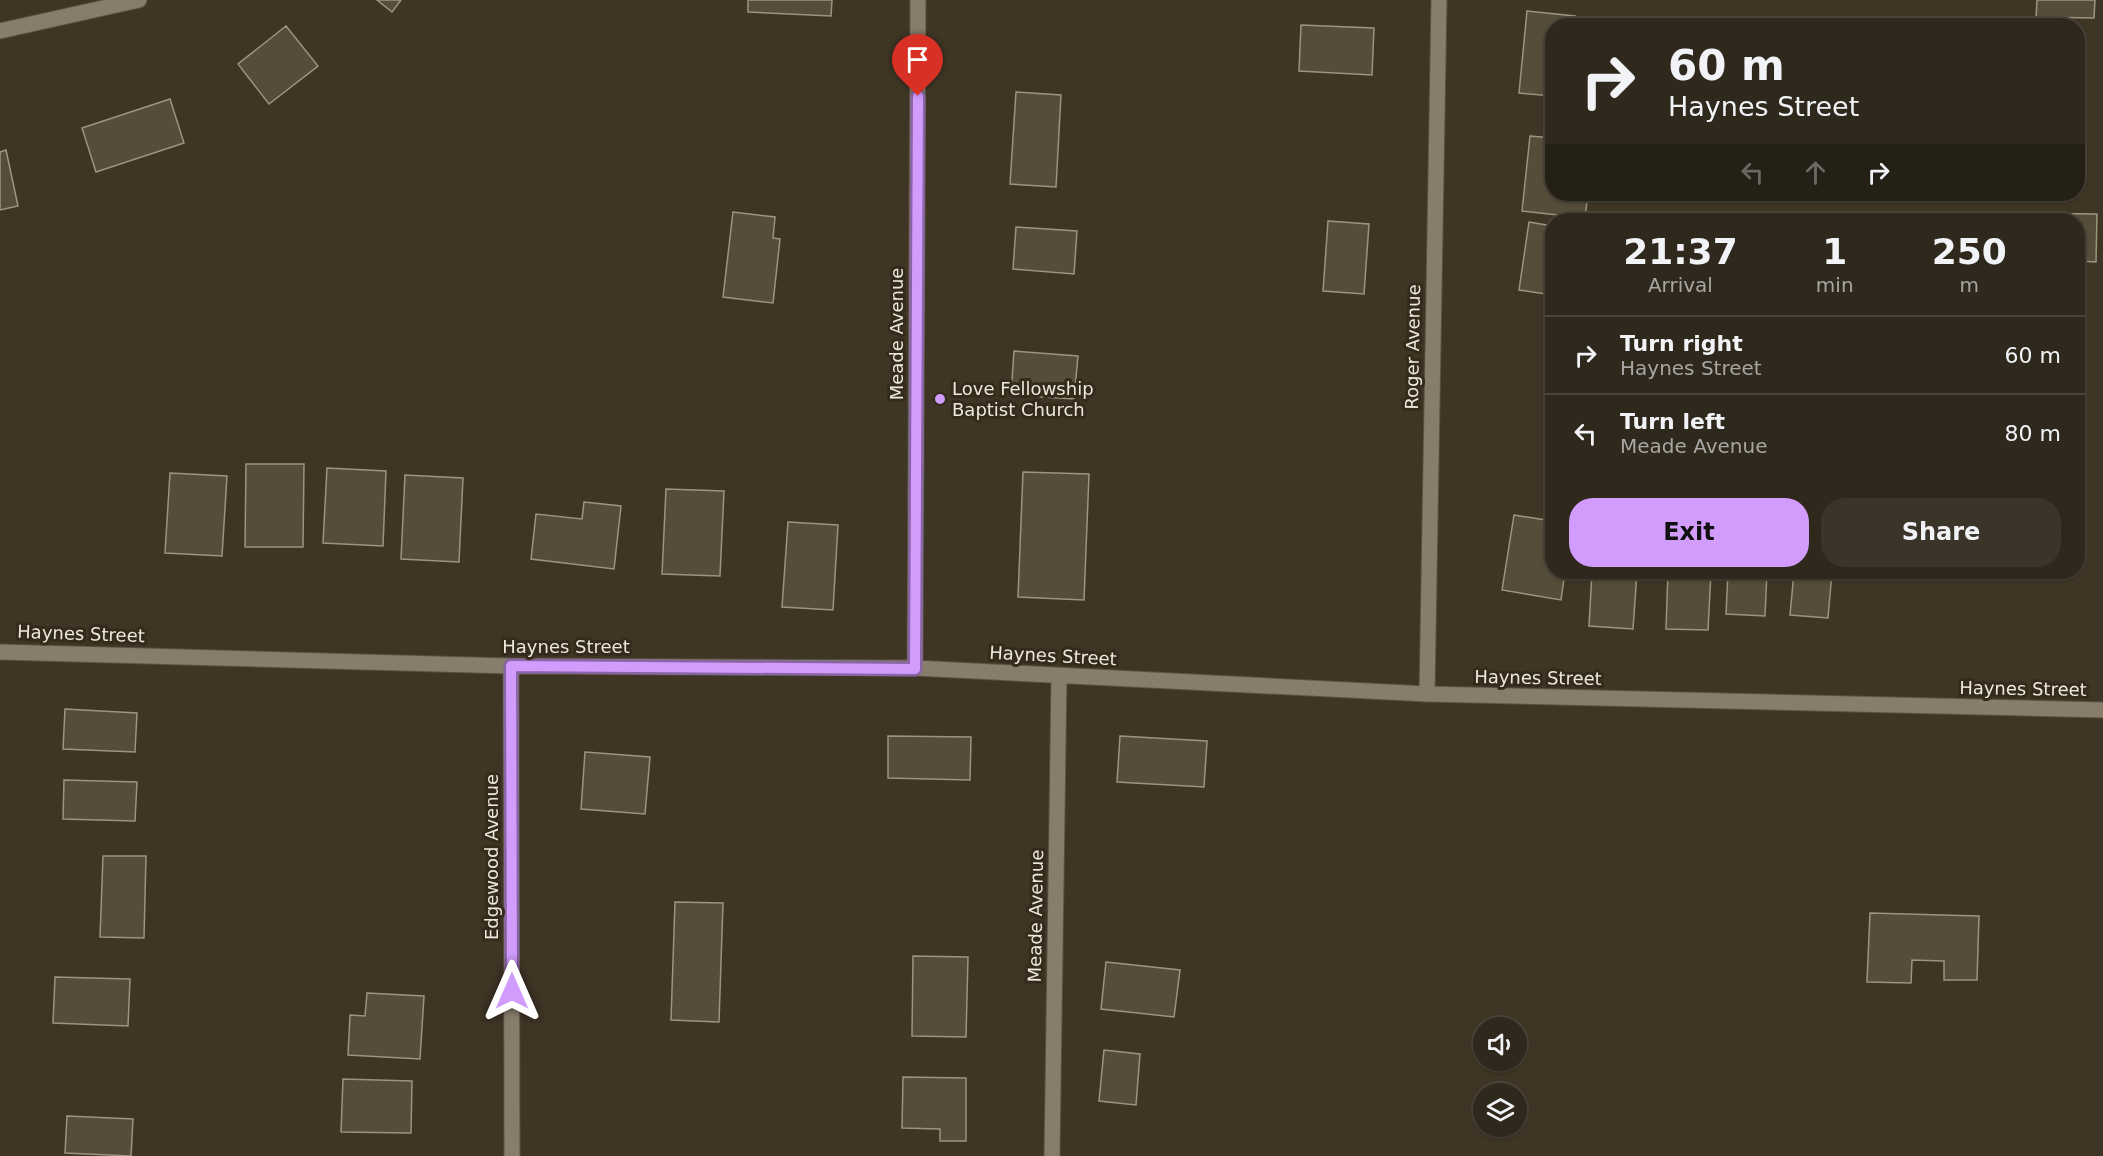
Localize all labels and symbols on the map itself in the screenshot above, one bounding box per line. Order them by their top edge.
pin [892,34,943,96]
street label: Meade Avenue [886,268,907,400]
street label: Roger Avenue [1401,284,1424,410]
place label: Love Fellowship Baptist Church [952,378,1094,420]
marker: Love Fellowship Baptist Church [933,392,947,406]
street label: Haynes Street [17,621,145,646]
street label: Haynes Street [502,636,630,657]
street label: Haynes Street [989,642,1117,669]
street label: Haynes Street [1474,666,1602,689]
street label: Haynes Street [1959,677,2087,700]
street label: Edgewood Avenue [481,774,502,940]
street label: Meade Avenue [1024,849,1047,983]
position arrow [480,959,544,1023]

